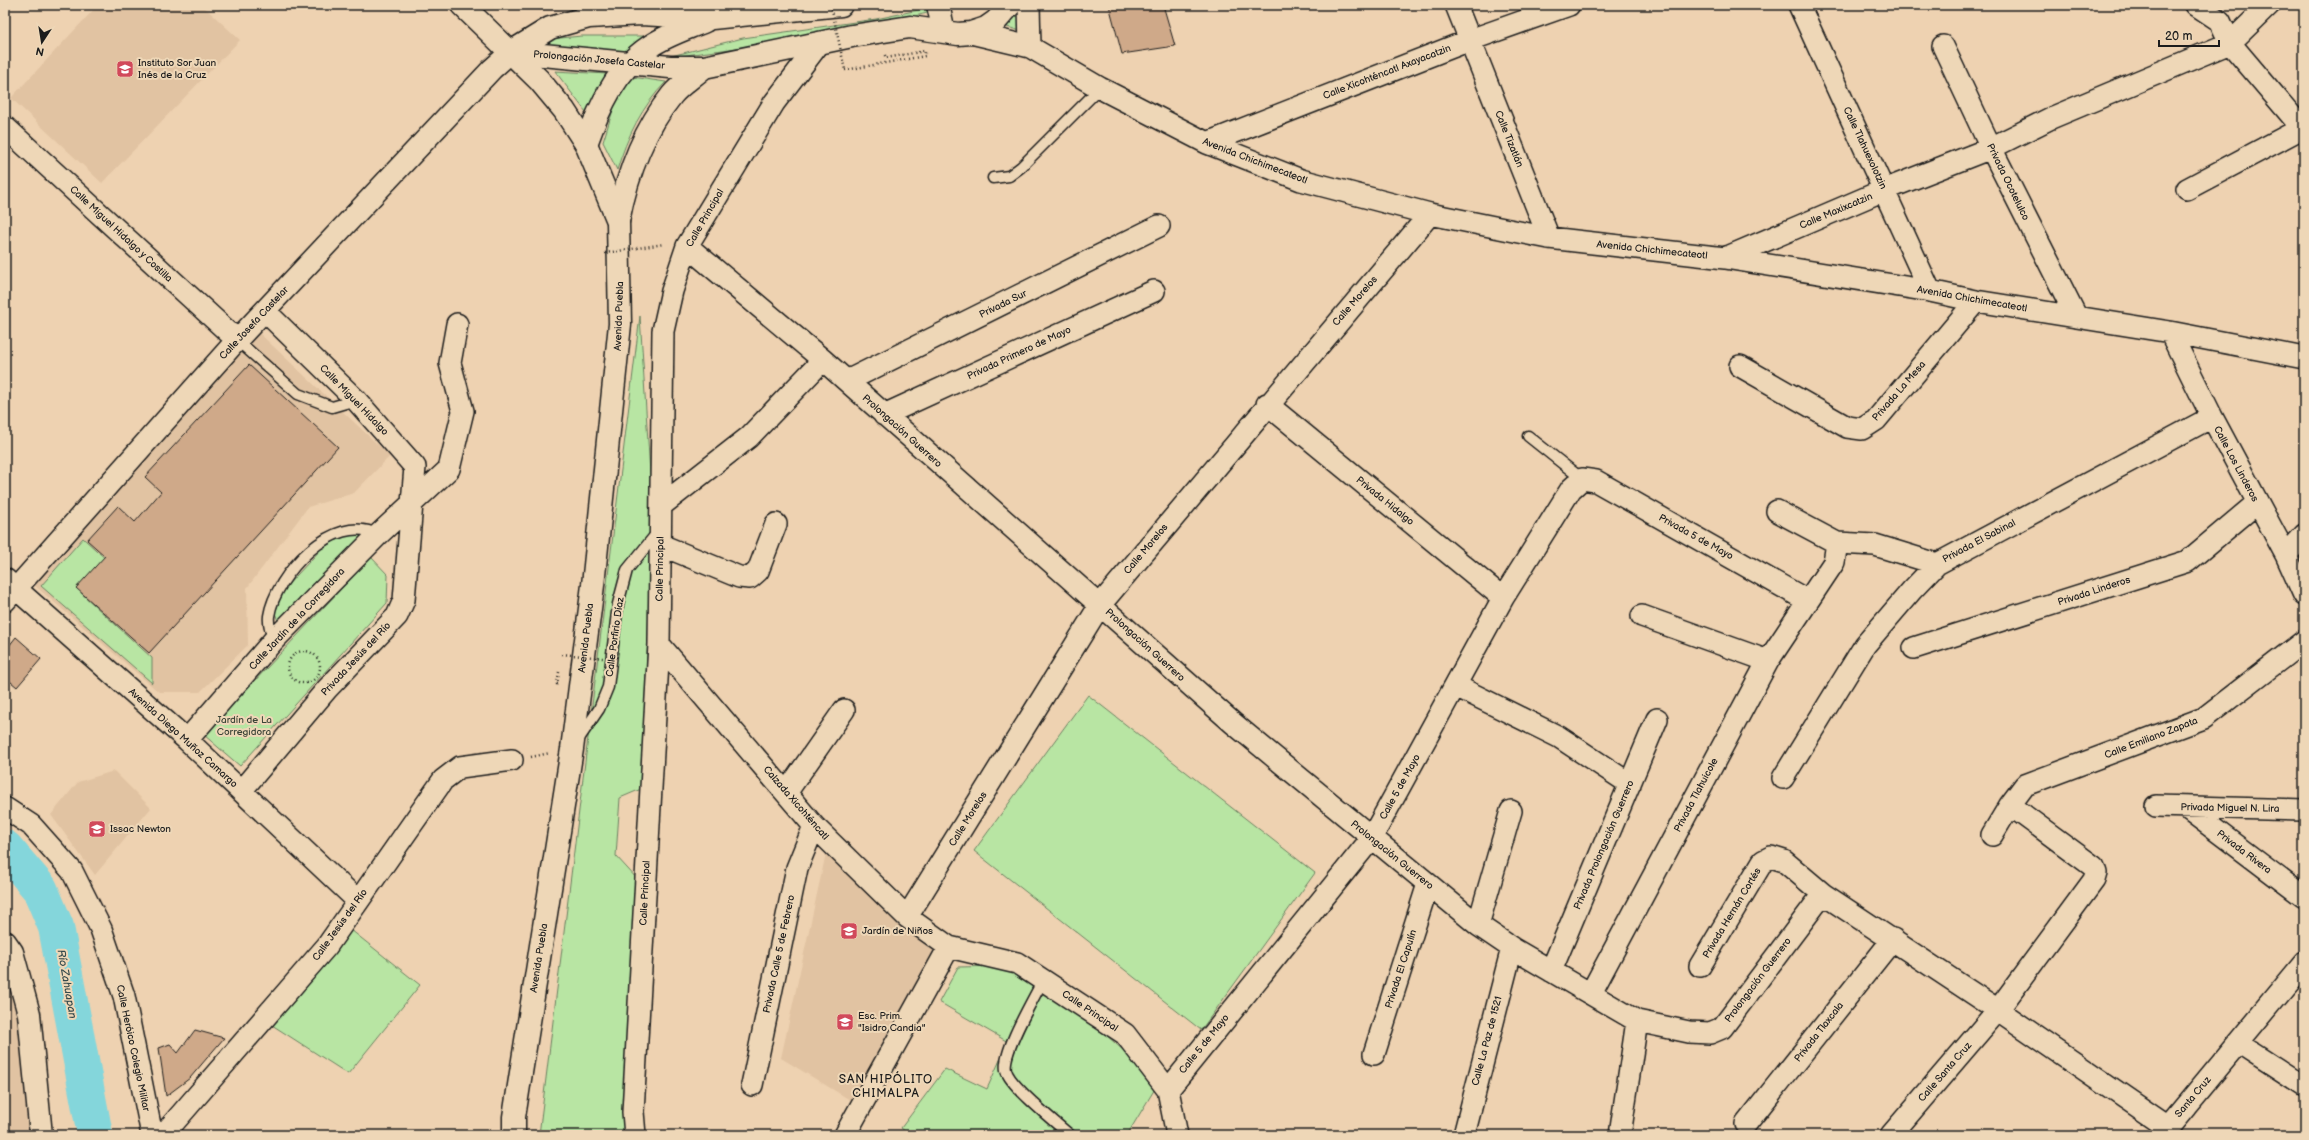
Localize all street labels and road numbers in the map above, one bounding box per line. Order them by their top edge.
street label: Calle Xicohténcatl Axayacatzin [1321,42,1453,102]
street label: Prolongación Josefa Castelar [533,48,666,72]
street label: Calle Tlahuexolotzin [1841,105,1889,191]
street label: Calle Tizatlán [1492,109,1526,170]
street label: Avenida Chichimecateotl [1201,135,1309,187]
street label: Privada Ocotelulco [1984,141,2032,223]
street label: Calle Miguel Hidalgo y Costilla [67,183,175,285]
street label: Calle Principal [684,187,726,249]
street label: Calle Maxixcatzin [1798,190,1875,232]
street label: Avenida Chichimecateotl [1596,238,1708,262]
street label: Calle Morelos [1330,274,1380,328]
street label: Avenida Puebla [612,281,626,351]
street label: Avenida Chichimecateotl [1916,283,2028,315]
street label: Calle Josefa Castelar [217,284,291,362]
street label: Privada Sur [977,287,1029,321]
street label: Privada Primero de Mayo [965,324,1073,382]
street label: Privada La Mesa [1870,358,1928,423]
street label: Calle Miguel Hidalgo [317,362,391,438]
street label: Prolongación Guerrero [860,392,945,470]
street label: Calle Los Linderos [2211,424,2261,504]
street label: Privada Hidalgo [1354,474,1417,528]
street label: Privada 5 de Mayo [1657,512,1736,563]
street label: Privada El Sabinal [1940,517,2018,565]
street label: Calle Morelos [1121,521,1171,577]
street label: Calle Principal [653,536,667,602]
street label: Calle Jardín de la Corregidora [247,565,348,672]
street label: Privada Linderos [2056,574,2132,608]
street label: Calle Porfirio Díaz [603,596,627,678]
street label: Avenida Puebla [576,602,596,673]
street label: Prolongación Guerrero [1103,606,1188,684]
street label: Privada Jesús del Río [319,619,394,698]
street label: Avenida Diego Muñoz Camargo [126,686,240,790]
street label: Calle Emiliano Zapata [2103,715,2200,761]
street label: Calle 5 de Mayo [1377,752,1423,822]
street label: Privada Tlahuicole [1671,756,1721,834]
street label: Calzada Xicohténcatl [761,764,831,842]
street label: Privada Prolongación Guerrero [1571,778,1637,911]
street label: Calle Morelos [946,789,990,849]
street label: Privada Miguel N. Lira [2180,801,2280,815]
street label: Prolongación Guerrero [1348,818,1436,892]
street label: Privada Rivera [2214,828,2274,877]
street label: Calle Principal [637,860,653,926]
street label: Privada Hernán Cortés [1700,866,1764,960]
street label: Calle Jesús del Río [310,886,370,963]
street label: Privada Calle 5 de Febrero [761,893,797,1014]
street label: Avenida Puebla [528,922,550,993]
street label: Privada El Capulín [1383,928,1420,1010]
street label: Prolongación Guerrero [1722,935,1794,1025]
street label: Calle Heróico Colegio Militar [114,984,152,1113]
street label: Calle Principal [1060,988,1120,1034]
street label: Calle La Paz de 1521 [1469,995,1505,1087]
street label: Privada Tlaxcala [1792,999,1846,1064]
street label: Calle 5 de Mayo [1176,1012,1232,1076]
street label: Calle Santa Cruz [1916,1040,1974,1104]
street label: Santa Cruz [2172,1074,2214,1120]

